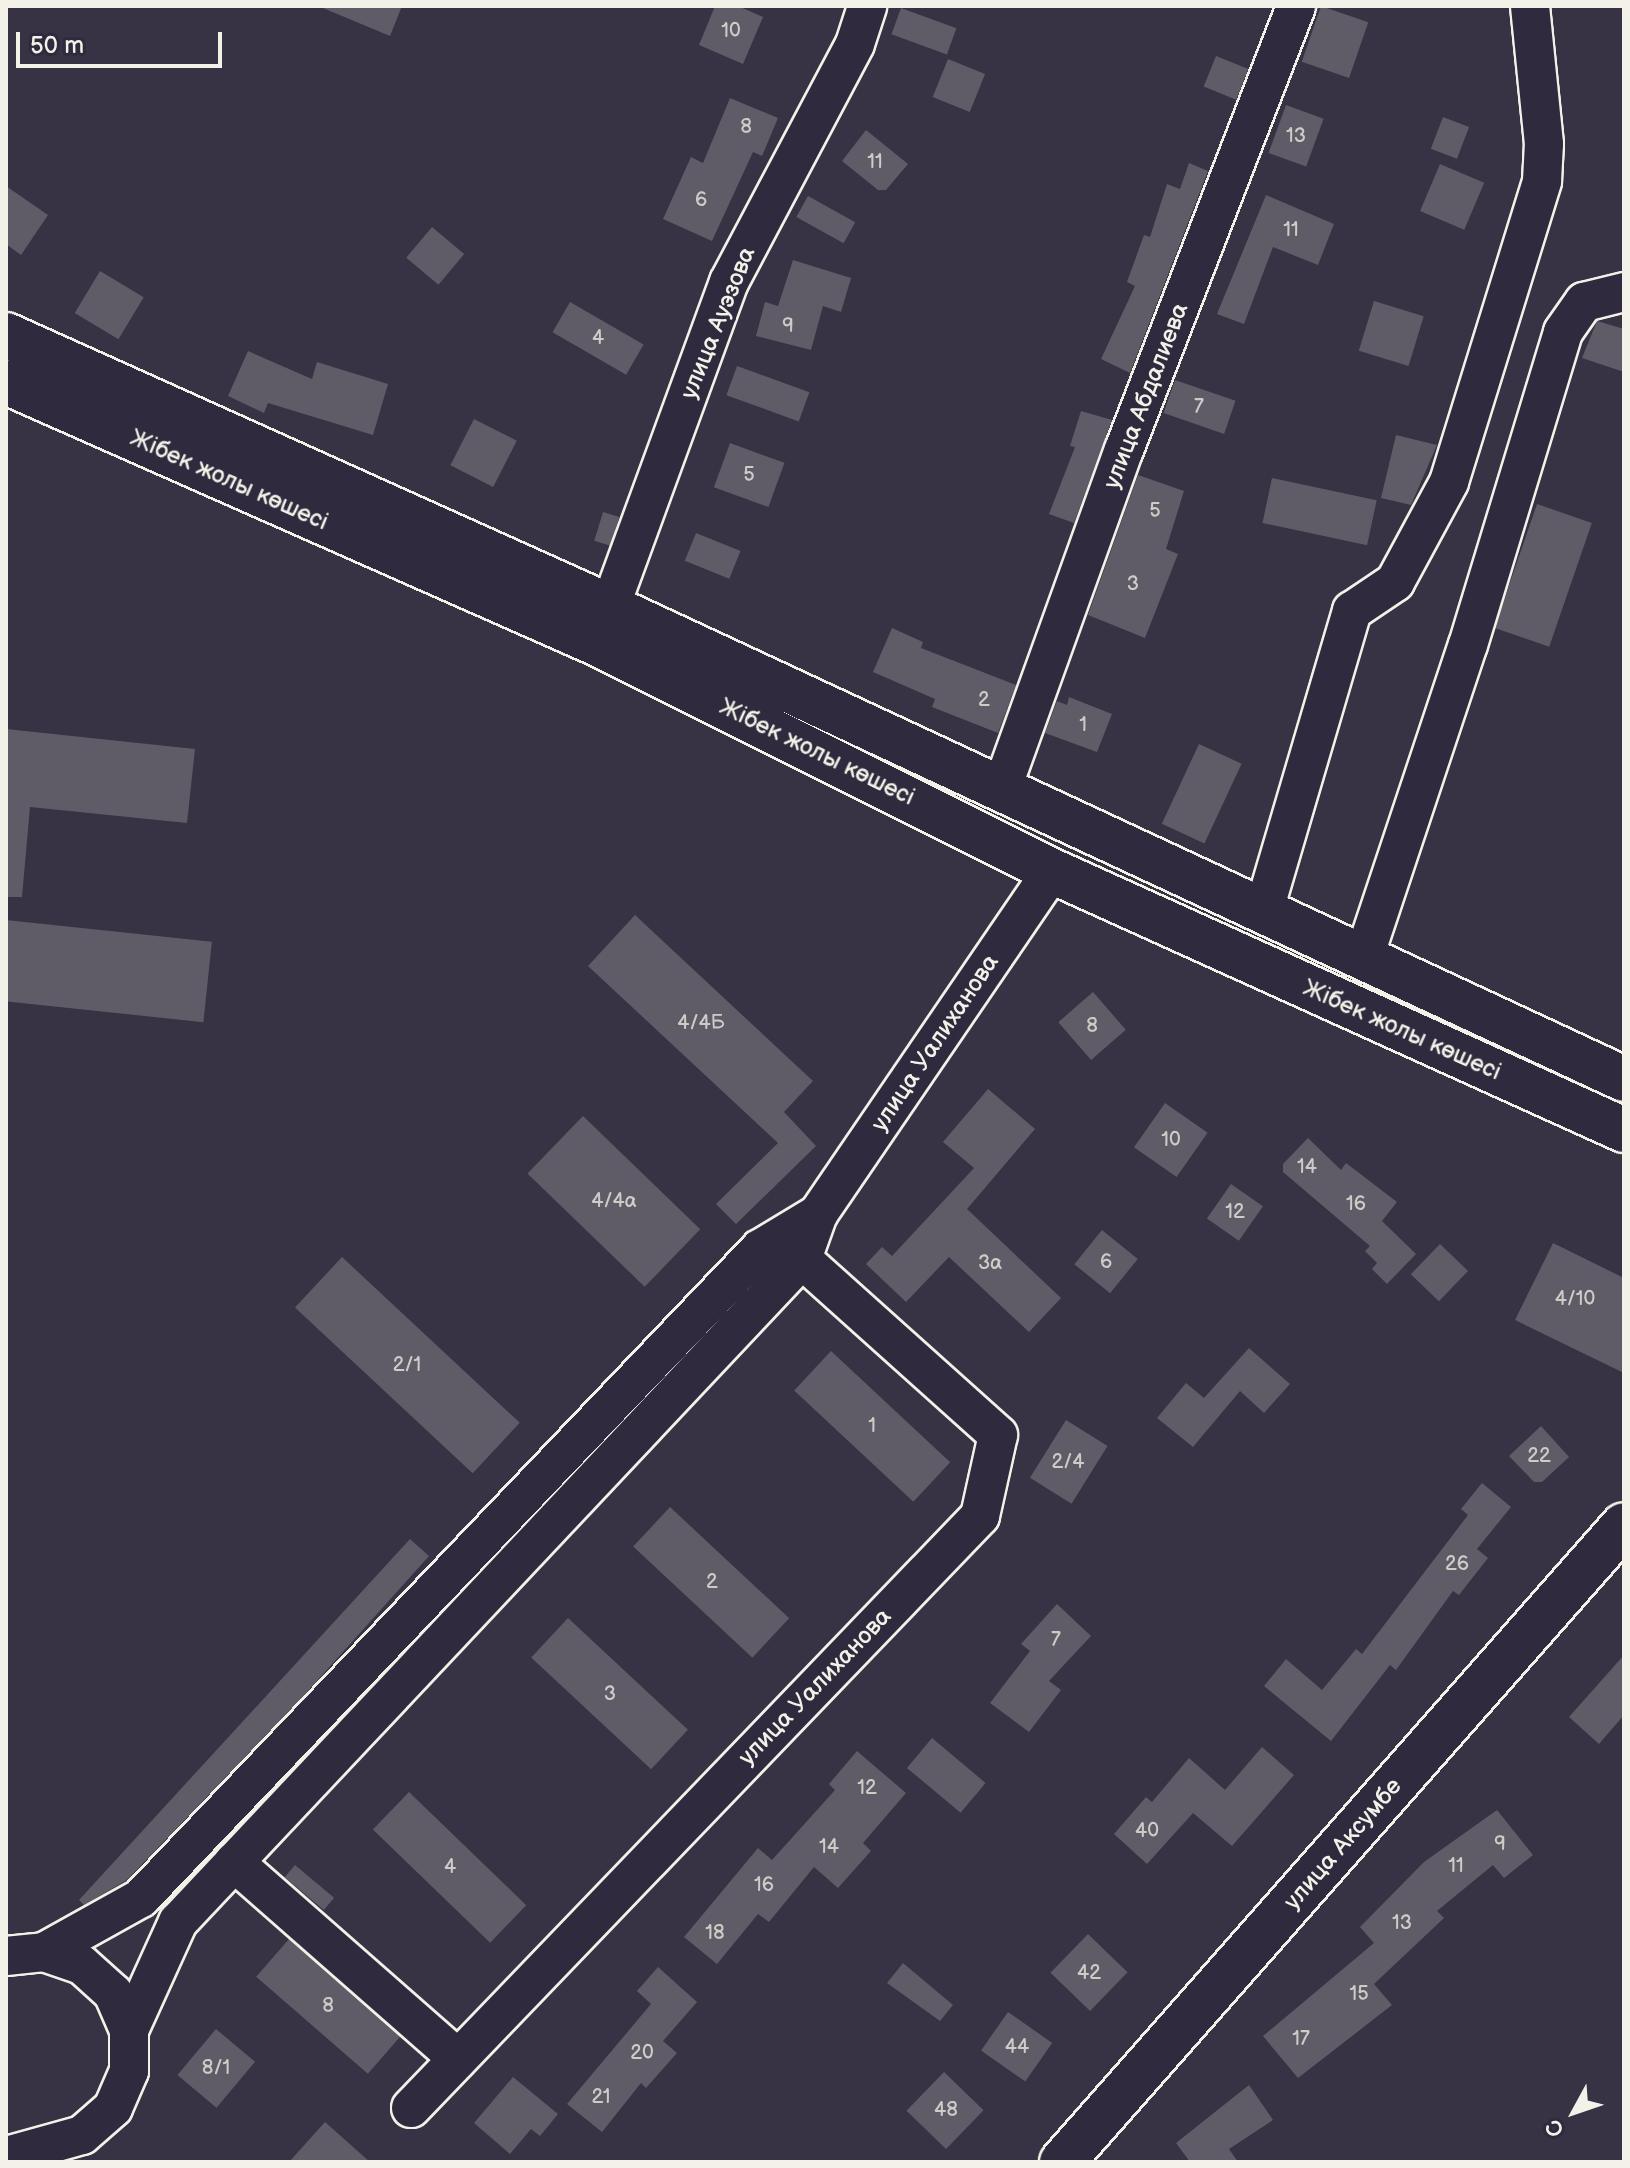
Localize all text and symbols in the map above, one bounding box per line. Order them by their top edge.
scale bar [20,16,226,66]
house number: 10 [721,19,741,43]
text: 50 m [30,31,84,60]
house number: 8 [740,115,752,139]
house number: 13 [1286,124,1306,148]
house number: 11 [867,150,883,174]
house number: 6 [695,188,707,212]
house number: 11 [1283,218,1299,242]
street label: улица Ауэзова [674,243,762,403]
street label: улица Абдалиева [1097,299,1195,493]
house number: 9 [782,314,794,338]
house number: 4 [592,326,604,350]
house number: 7 [1194,395,1204,419]
street label: Жібек жолы көшесі [125,423,333,537]
house number: 5 [743,463,755,487]
house number: 5 [1149,499,1161,523]
house number: 3 [1127,572,1139,596]
house number: 2 [978,688,990,712]
street label: Жібек жолы көшесі [715,692,919,812]
house number: 1 [1079,713,1087,737]
street label: улица Уалиханова [865,949,1005,1137]
street label: Жібек жолы көшесі [1298,973,1506,1087]
house number: 4/4Б [677,1011,725,1035]
house number: 8 [1086,1014,1098,1038]
house number: 10 [1161,1128,1181,1152]
house number: 14 [1297,1155,1317,1179]
house number: 4/4а [591,1189,637,1213]
house number: 16 [1346,1192,1366,1216]
house number: 12 [1225,1200,1245,1224]
house number: 6 [1100,1250,1112,1274]
house number: 3а [978,1251,1002,1275]
house number: 4/10 [1555,1287,1595,1311]
house number: 2/1 [393,1353,421,1377]
house number: 1 [868,1414,876,1438]
house number: 22 [1527,1444,1551,1468]
house number: 2/4 [1051,1450,1085,1474]
house number: 26 [1445,1552,1469,1576]
house number: 2 [706,1570,718,1594]
street label: улица Уалиханова [733,1602,897,1772]
house number: 7 [1051,1628,1061,1652]
house number: 3 [604,1682,616,1706]
street label: улица Аксумбе [1278,1772,1408,1916]
house number: 12 [857,1776,877,1800]
house number: 40 [1135,1819,1159,1843]
house number: 9 [1494,1832,1506,1856]
house number: 14 [819,1835,839,1859]
house number: 11 [1448,1854,1464,1878]
house number: 4 [444,1855,456,1879]
house number: 16 [754,1873,774,1897]
house number: 13 [1392,1911,1412,1935]
house number: 18 [705,1921,725,1945]
house number: 42 [1077,1961,1101,1985]
house number: 15 [1349,1982,1369,2006]
house number: 8 [322,1994,334,2018]
house number: 17 [1292,2027,1310,2051]
house number: 44 [1005,2035,1029,2059]
house number: 20 [630,2041,654,2065]
house number: 8/1 [202,2056,230,2080]
north arrow [1534,2072,1614,2152]
house number: 21 [591,2085,611,2109]
house number: 48 [934,2098,958,2122]
text: С [1540,2113,1570,2142]

